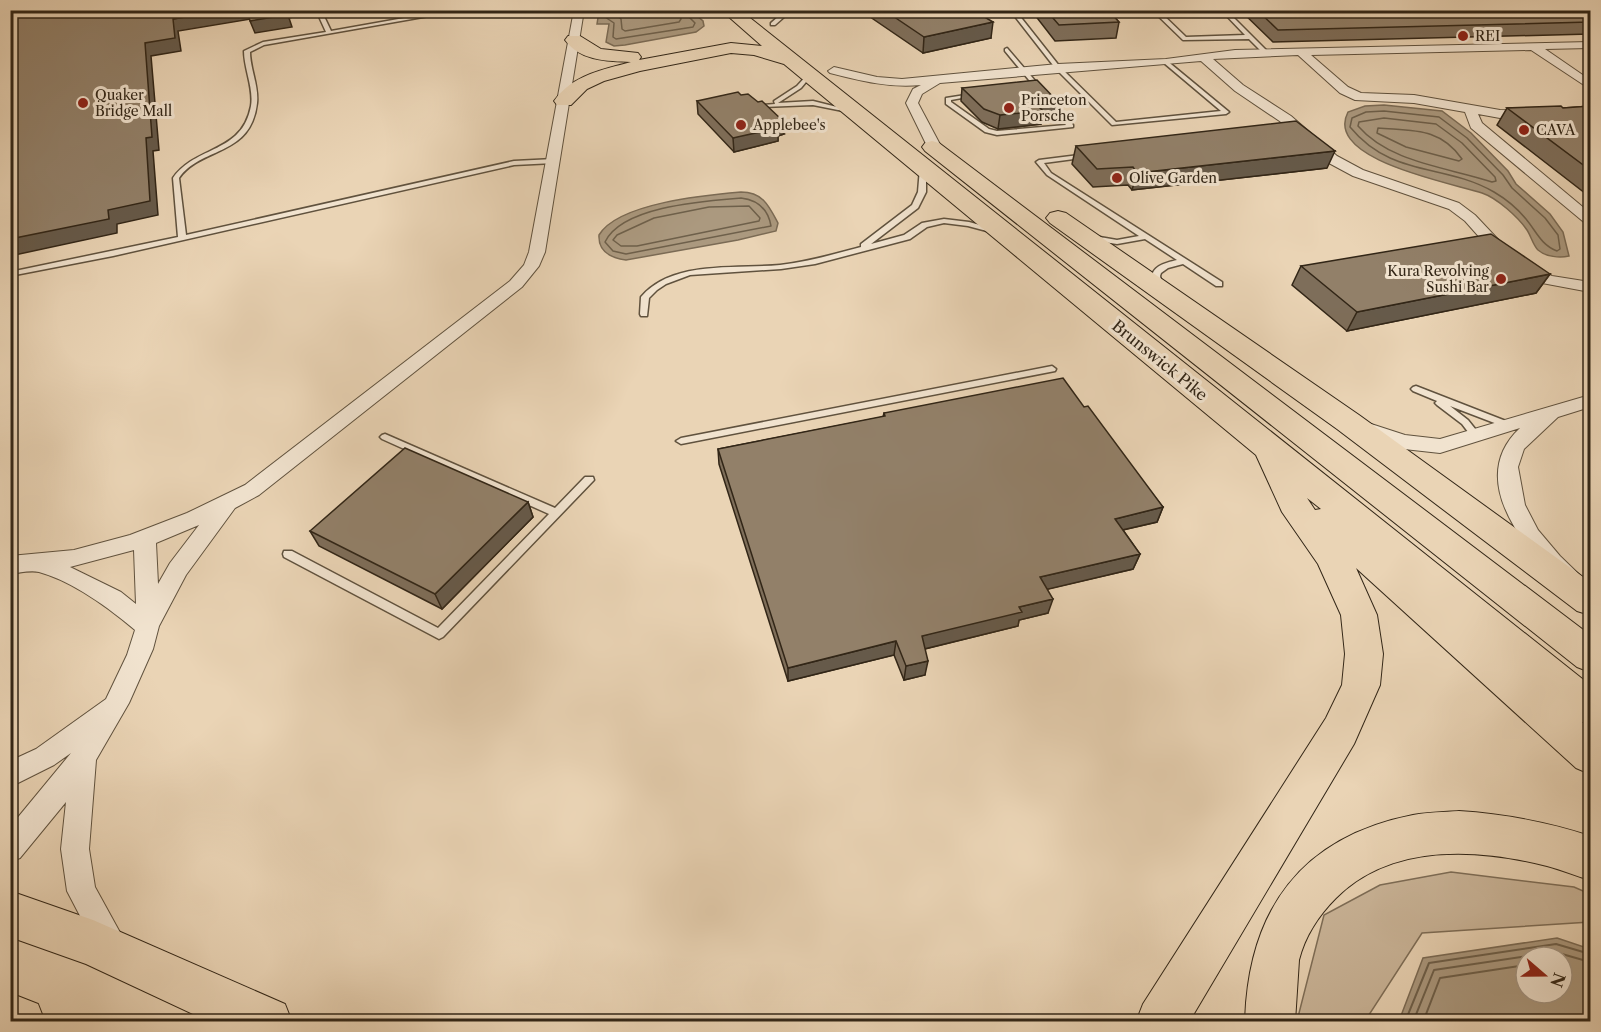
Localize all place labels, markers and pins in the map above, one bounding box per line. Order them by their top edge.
place label: REI [1475,27,1500,45]
marker: REI [1456,29,1470,43]
place label: Quaker Bridge Mall [95,86,172,120]
place label: Princeton Porsche [1021,91,1087,125]
marker: Quaker Bridge Mall [76,96,90,110]
marker: Princeton Porsche [1002,101,1016,115]
place label: Applebee's [752,116,826,134]
marker: Applebee's [734,118,748,132]
place label: CAVA [1536,121,1576,139]
marker: CAVA [1517,123,1531,137]
place label: Olive Garden [1129,169,1217,187]
marker: Olive Garden [1110,171,1124,185]
place label: Kura Revolving Sushi Bar [1387,262,1490,296]
marker: Kura Revolving Sushi Bar [1494,272,1508,286]

